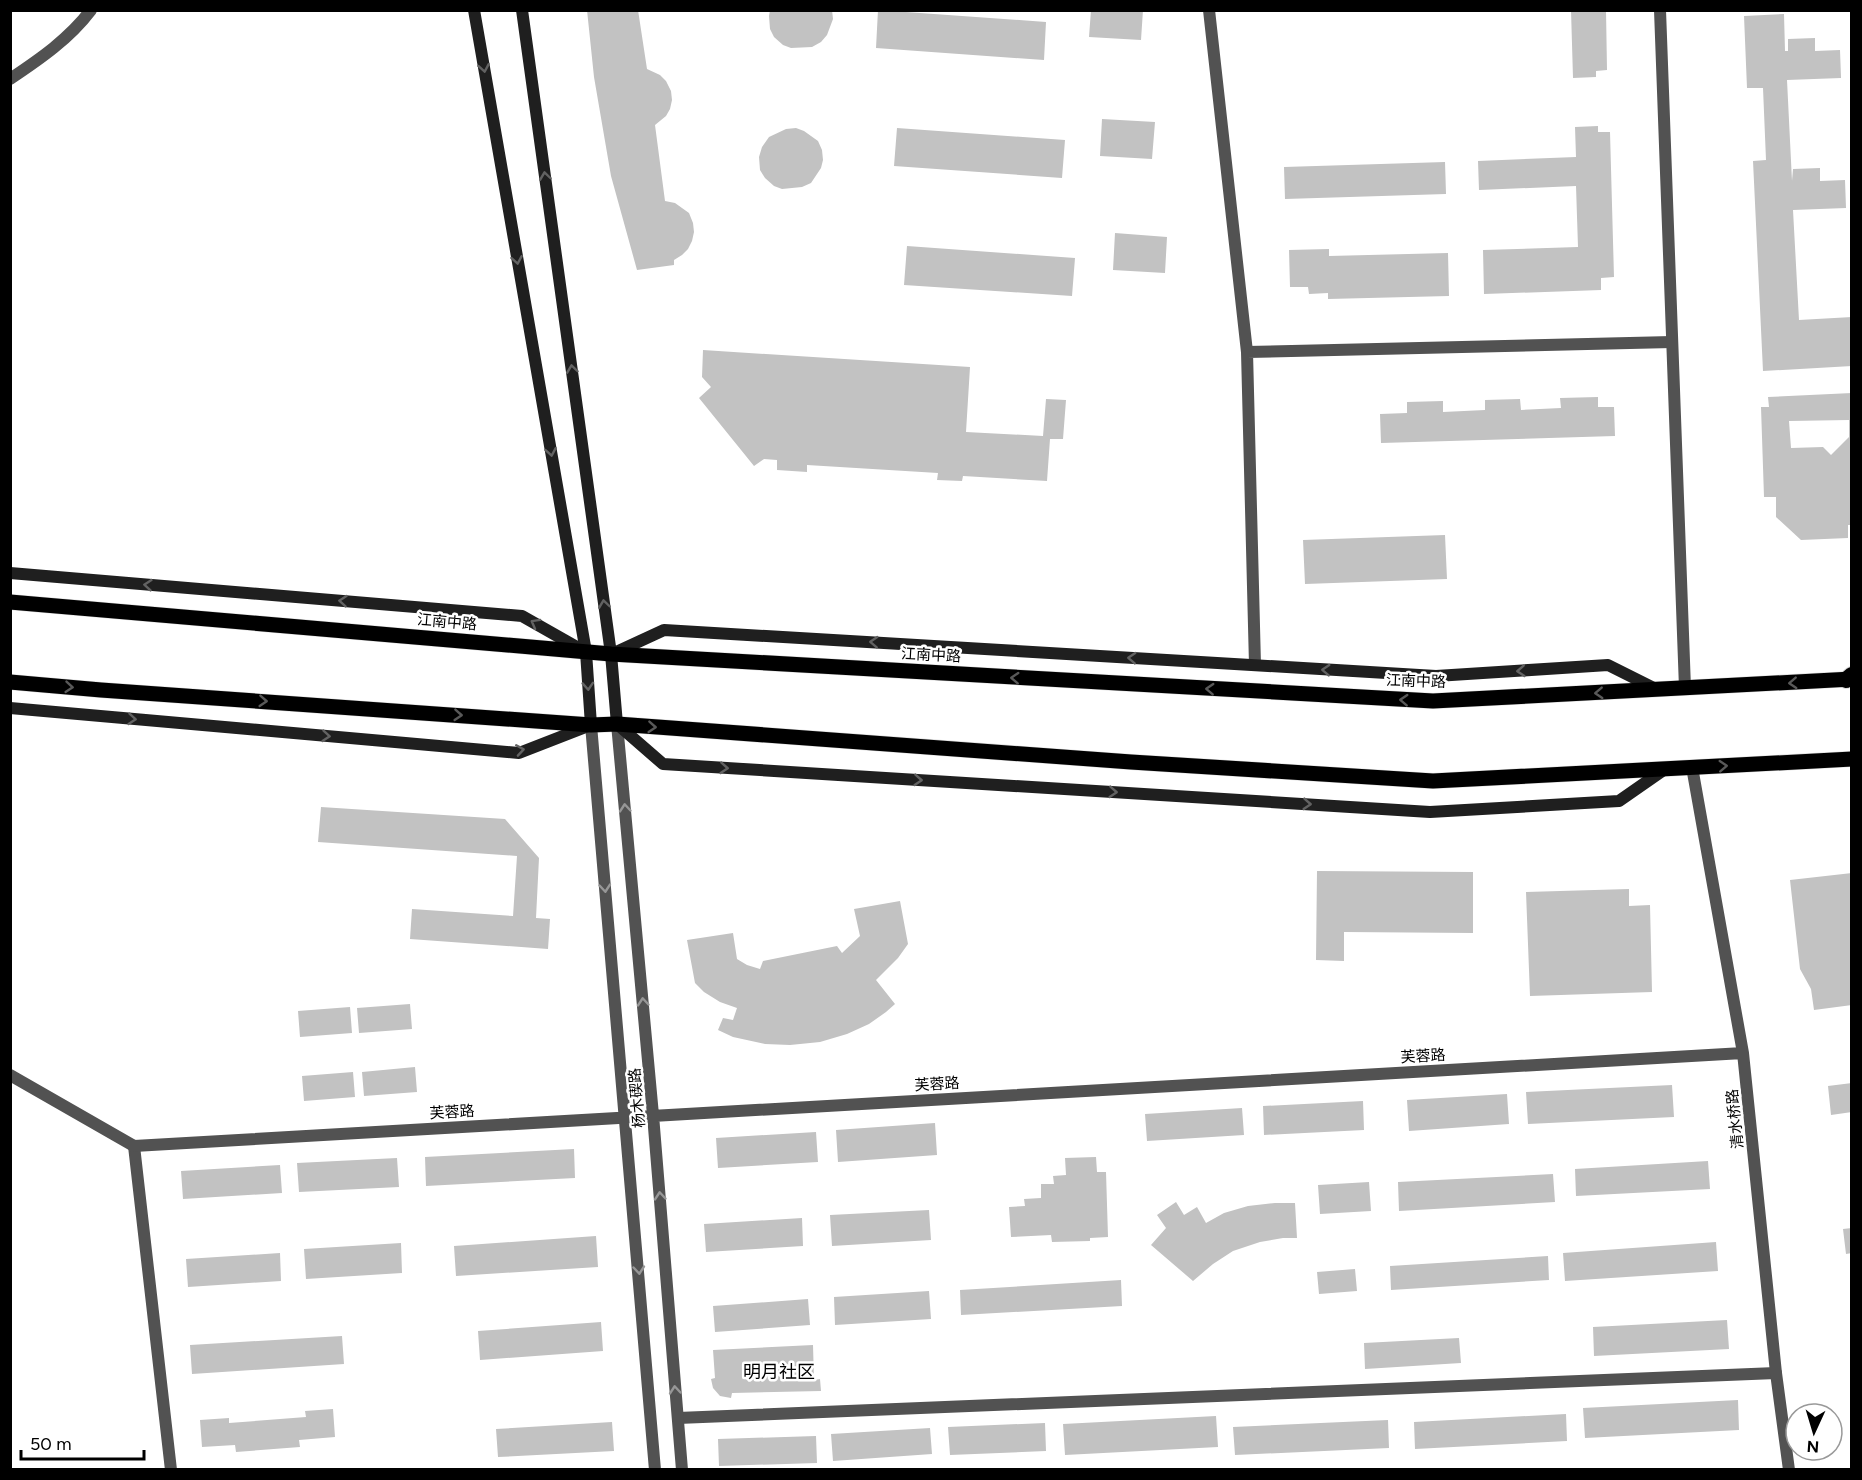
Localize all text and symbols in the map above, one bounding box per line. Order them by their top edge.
one-way arrow [477,63,490,73]
one-way arrow [539,171,552,180]
one-way arrow [511,256,523,265]
one-way arrow [566,364,578,373]
one-way arrow [544,447,557,457]
one-way arrow [144,578,153,591]
one-way arrow [338,595,347,608]
one-way arrow [599,599,611,608]
street label: 江南中路 [416,610,478,634]
one-way arrow [531,619,541,630]
one-way arrow [870,636,879,649]
street label: 江南中路 [901,644,961,666]
one-way arrow [1127,651,1136,664]
one-way arrow [1322,663,1331,676]
one-way arrow [1516,664,1525,677]
one-way arrow [1010,671,1019,684]
street label: 江南中路 [1386,671,1446,691]
one-way arrow [1789,676,1798,689]
one-way arrow [64,680,73,693]
one-way arrow [582,682,595,691]
one-way arrow [1205,682,1214,695]
one-way arrow [1595,686,1604,699]
one-way arrow [1400,693,1409,706]
one-way arrow [259,695,268,708]
one-way arrow [453,709,462,722]
one-way arrow [127,712,136,725]
one-way arrow [648,720,657,733]
one-way arrow [321,729,330,742]
one-way arrow [515,745,525,757]
one-way arrow [1719,759,1728,772]
one-way arrow [719,761,728,774]
one-way arrow [914,773,923,786]
one-way arrow [1108,785,1117,798]
one-way arrow [1303,797,1312,810]
one-way arrow [619,803,632,812]
one-way arrow [599,883,612,892]
one-way arrow [637,997,650,1006]
street label: 芙蓉路 [1400,1046,1446,1066]
street label: 杨木碶路 [625,1067,649,1129]
street label: 芙蓉路 [914,1074,960,1094]
street label: 清水桥路 [1723,1088,1747,1150]
street label: 芙蓉路 [429,1102,475,1122]
one-way arrow [654,1191,667,1200]
one-way arrow [632,1266,645,1275]
district label: 明月社区 [743,1361,815,1383]
one-way arrow [669,1386,682,1395]
north arrow [1784,1402,1844,1462]
scale bar [21,1423,144,1461]
text: 50 m [30,1433,72,1455]
text: N [1806,1437,1820,1456]

